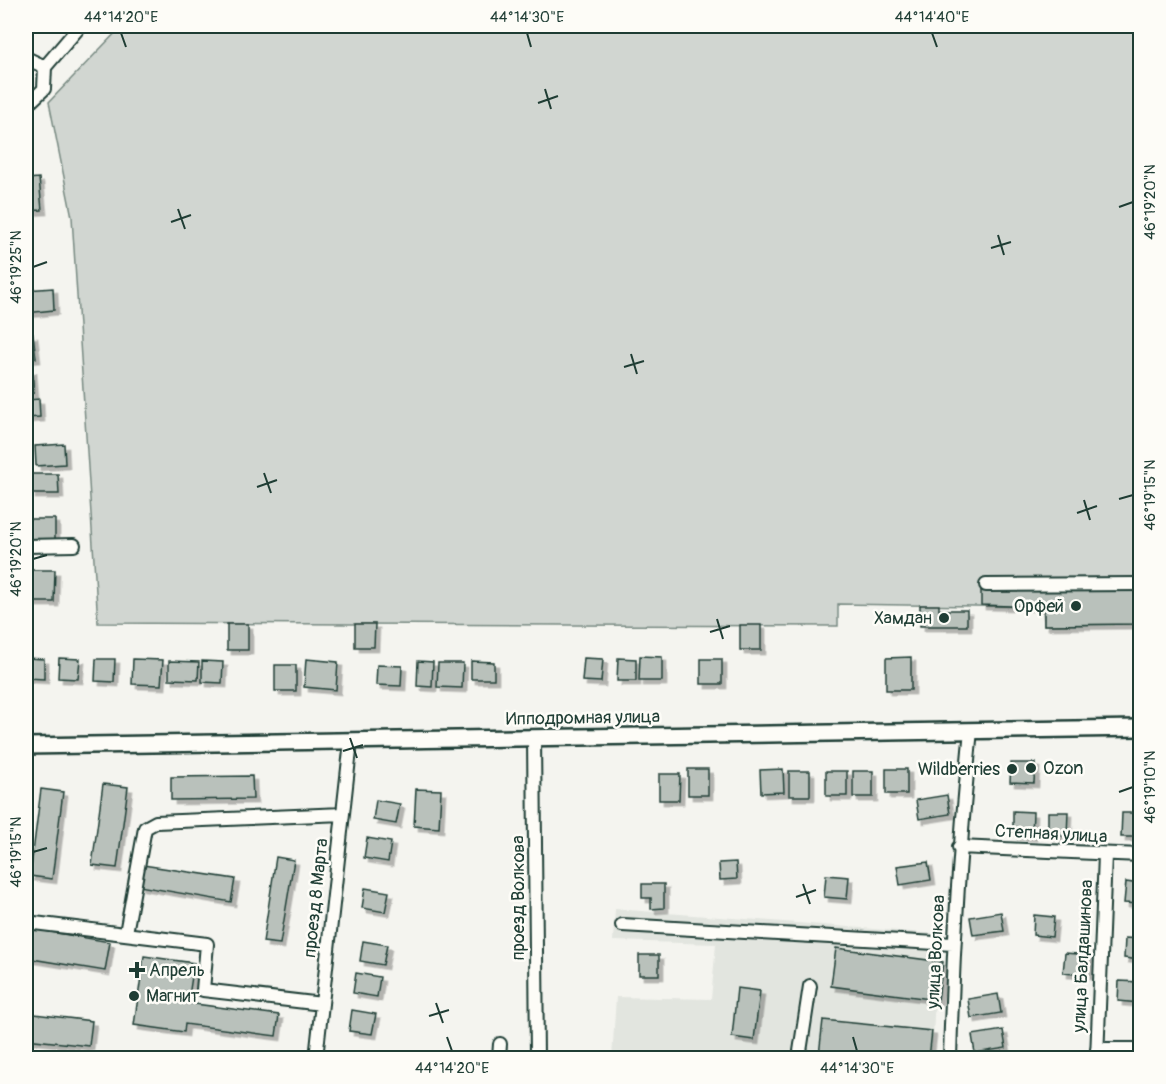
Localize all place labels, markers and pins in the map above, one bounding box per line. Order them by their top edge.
place label: Орфей [1014,595,1064,618]
marker: Орфей [1069,599,1083,613]
place label: Хамдан [874,607,932,630]
marker: Хамдан [937,611,951,625]
place label: Ozon [1043,757,1083,780]
place label: Wildberries [918,758,1000,781]
marker: Ozon [1024,761,1038,775]
marker: Wildberries [1005,762,1019,776]
place label: Апрель [149,959,205,982]
marker: Апрель [130,963,144,977]
place label: Магнит [146,985,199,1008]
marker: Магнит [127,989,141,1003]

